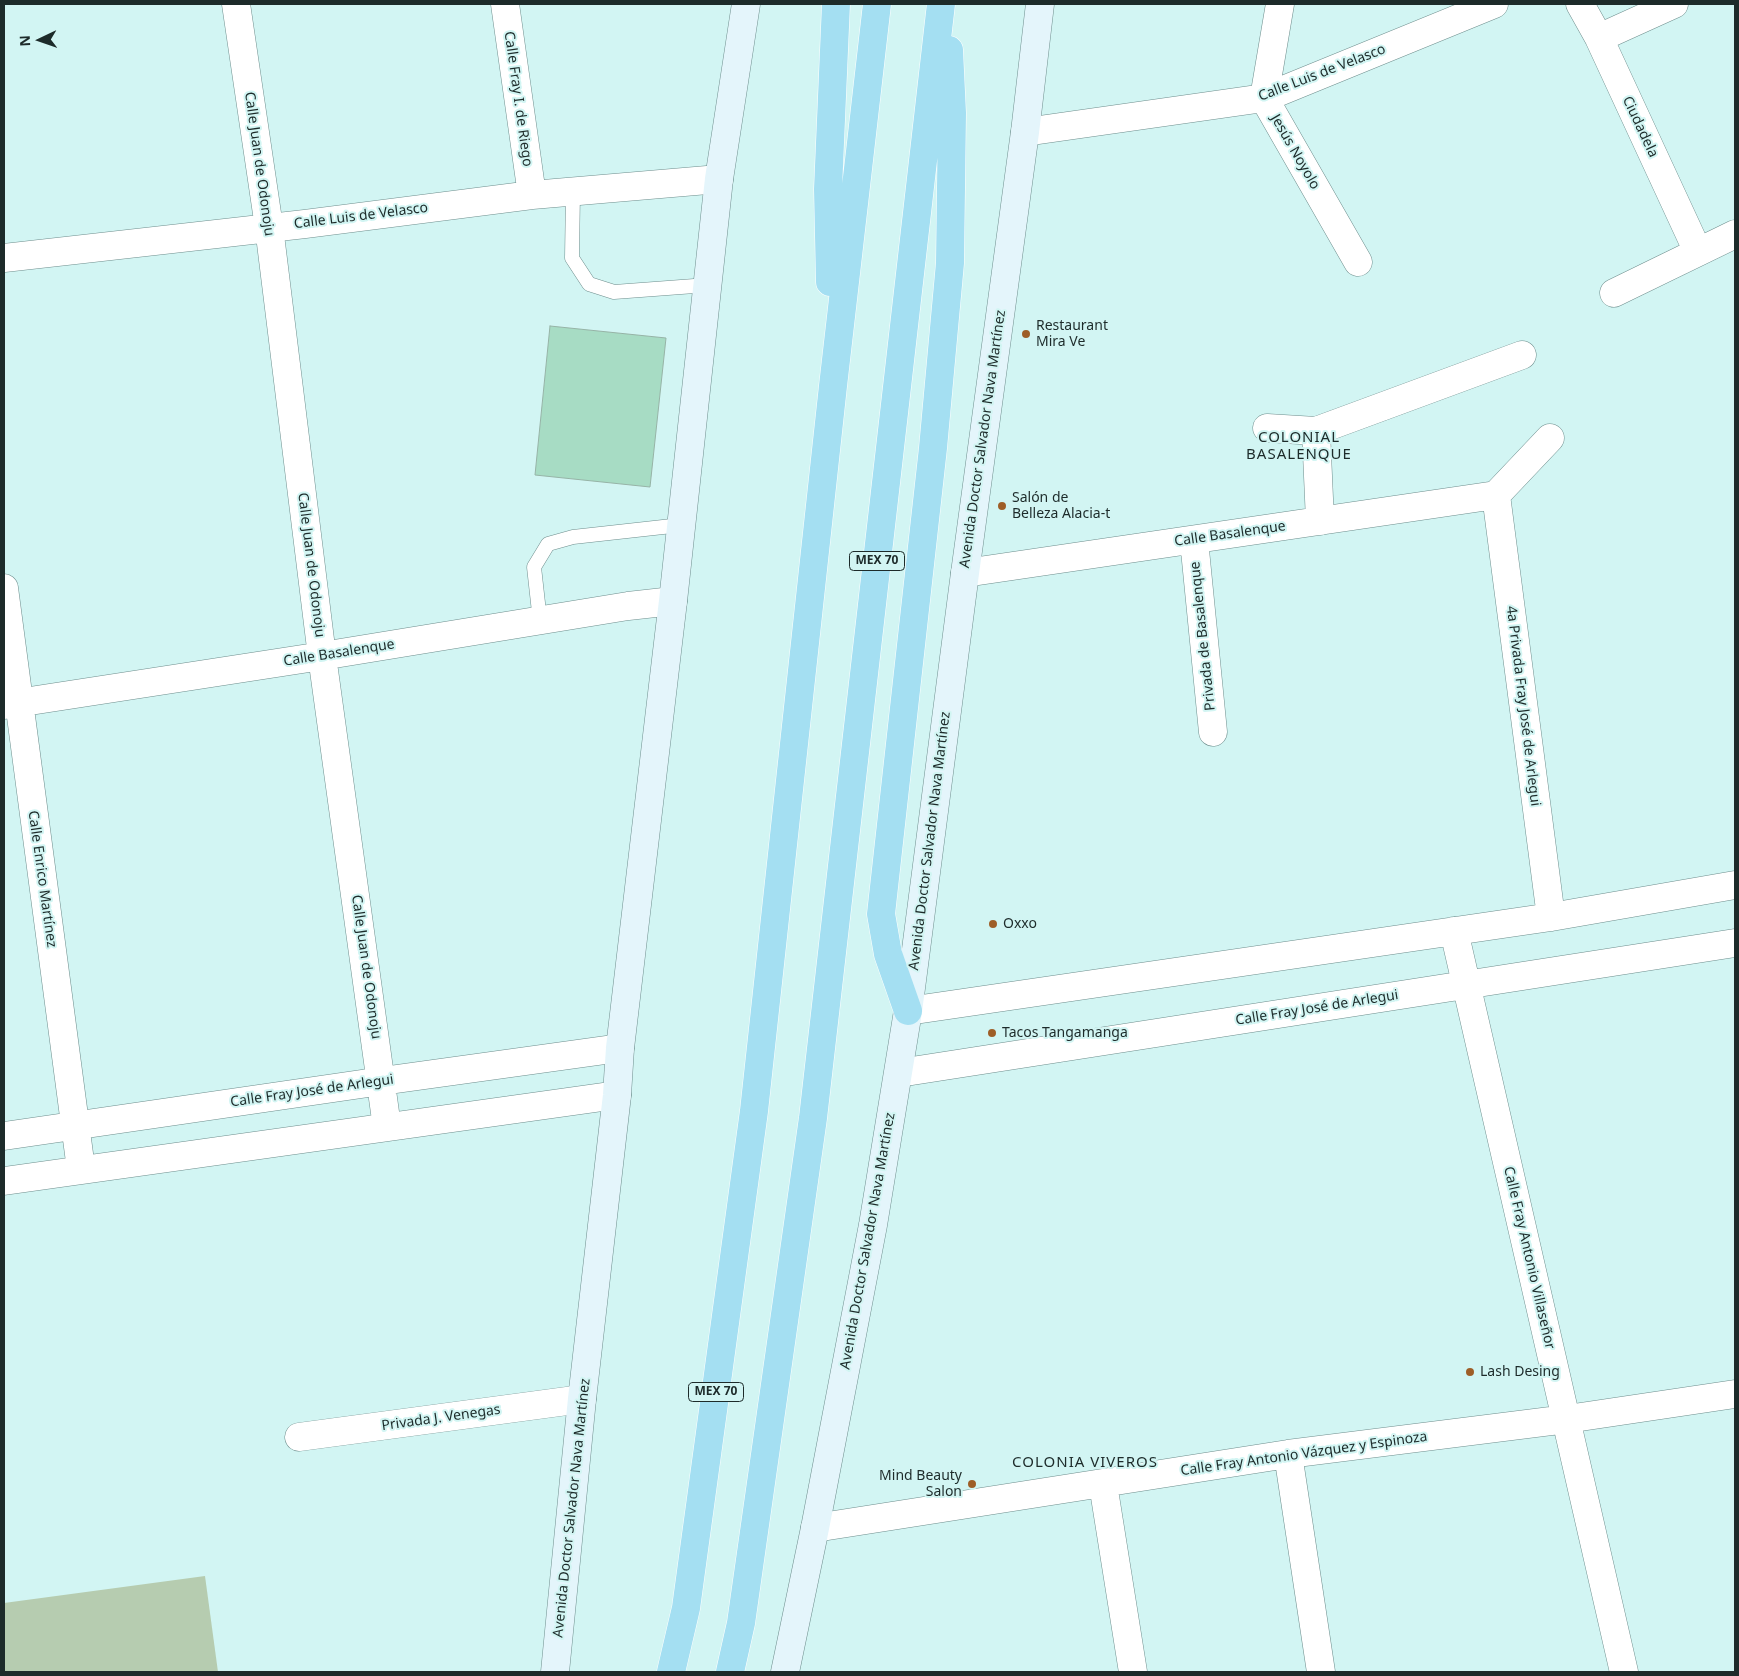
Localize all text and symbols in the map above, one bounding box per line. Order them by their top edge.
north arrow [15,15,65,65]
street label: Calle Fray I. de Riego [500,30,536,168]
text: N [15,35,34,47]
street label: Calle Luis de Velasco [1256,41,1388,105]
street label: Calle Juan de Odonoju [241,91,277,237]
street label: Ciudadela [1619,94,1661,160]
street label: Jesús Noyolo [1267,111,1323,193]
street label: Calle Luis de Velasco [293,199,429,233]
street label: Avenida Doctor Salvador Nava Martínez [957,309,1009,569]
place label: Restaurant Mira Ve [1036,318,1108,351]
marker: Restaurant Mira Ve [1020,328,1032,340]
district label: COLONIAL BASALENQUE [1245,429,1353,464]
place label: Salón de Belleza Alacia-t [1012,490,1110,522]
street label: Calle Juan de Odonoju [294,492,328,638]
marker: Salón de Belleza Alacia-t [996,500,1008,512]
street label: Calle Basalenque [1173,518,1287,550]
road number: MEX 70 [850,552,904,570]
street label: Privada de Basalenque [1187,561,1219,711]
street label: 4a Privada Fray José de Arlegui [1502,605,1544,807]
street label: Calle Basalenque [282,636,396,670]
street label: Avenida Doctor Salvador Nava Martínez [906,711,954,971]
street label: Calle Enrico Martínez [24,809,60,949]
street label: Calle Juan de Odonoju [348,894,384,1040]
place label: Oxxo [1003,916,1037,932]
marker: Oxxo [987,918,999,930]
street label: Calle Fray José de Arlegui [1234,987,1400,1029]
place label: Tacos Tangamanga [1002,1025,1128,1041]
marker: Tacos Tangamanga [986,1027,998,1039]
street label: Calle Fray José de Arlegui [229,1071,395,1111]
street label: Avenida Doctor Salvador Nava Martínez [837,1111,899,1371]
street label: Calle Fray Antonio Villaseñor [1500,1165,1558,1351]
place label: Lash Desing [1480,1364,1560,1380]
marker: Lash Desing [1464,1366,1476,1378]
street label: Avenida Doctor Salvador Nava Martínez [550,1378,594,1638]
road number: MEX 70 [688,1382,744,1401]
street label: Privada J. Venegas [380,1401,502,1435]
street label: Calle Fray Antonio Vázquez y Espinoza [1180,1428,1428,1480]
district label: COLONIA VIVEROS [1010,1454,1160,1472]
place label: Mind Beauty Salon [879,1468,962,1500]
marker: Mind Beauty Salon [966,1478,978,1490]

